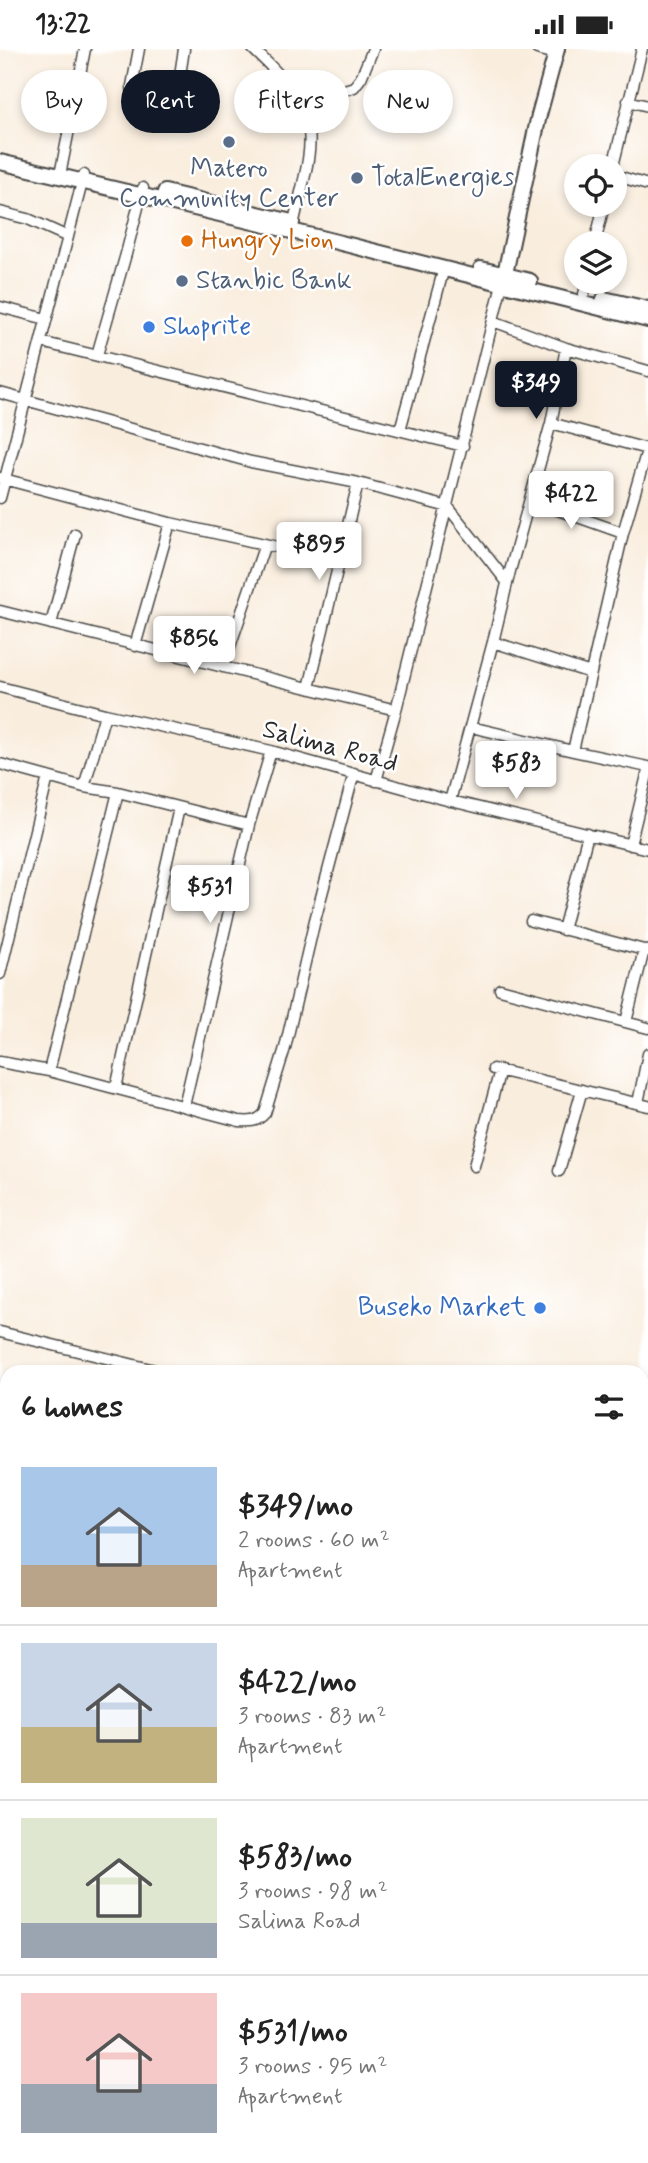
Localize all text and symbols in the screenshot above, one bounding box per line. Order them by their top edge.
text: 13:22 [35,8,91,42]
chip: Buy [21,70,107,133]
chip: Rent [121,70,220,133]
chip: Filters [234,70,349,133]
chip: New [363,70,453,133]
marker: Matero Community Center [221,134,237,150]
place label: Matero Community Center [119,152,339,216]
map controls [564,154,627,294]
button: locate [564,154,627,217]
place label: TotalEnergies [371,161,514,197]
marker: TotalEnergies [349,170,365,186]
place label: Hungry Lion [201,224,334,260]
button: layers [564,231,627,294]
marker: Hungry Lion [179,233,195,249]
place label: Stanbic Bank [196,264,352,298]
marker: Stanbic Bank [174,273,190,289]
place label: Shoprite [163,310,251,344]
marker: Shoprite [141,319,157,335]
pin: $349 [495,361,577,421]
text: $349 [511,369,561,399]
pin: $422 [530,471,612,531]
text: $422 [545,479,597,509]
pin: $895 [278,523,360,582]
text: $895 [292,530,346,560]
pin: $856 [153,617,235,676]
text: $856 [169,624,219,654]
street label: Salima Road [259,713,401,781]
pin: $583 [475,741,557,801]
text: $583 [491,749,541,779]
pin: $531 [169,865,251,925]
text: $531 [187,873,233,903]
place label: Buseko Market [358,1291,526,1325]
marker: Buseko Market [532,1300,548,1316]
text: 6 homes [21,1388,123,1427]
icon: filters [590,1388,628,1426]
text: $349/mo [238,1487,353,1526]
icon: home [77,1495,161,1579]
text: 2 rooms · 60 m² [238,1526,390,1556]
text: Apartment [238,1556,343,1586]
text: $422/mo [238,1663,357,1702]
icon: home [77,1671,161,1755]
text: 3 rooms · 83 m² [238,1702,386,1732]
text: Apartment [238,1732,343,1762]
text: $583/mo [238,1838,352,1877]
icon: home [77,1846,161,1930]
text: 3 rooms · 98 m² [238,1877,388,1907]
text: Salima Road [238,1907,360,1937]
text: $531/mo [238,2013,348,2052]
icon: home [77,2021,161,2105]
text: 3 rooms · 95 m² [238,2052,387,2082]
text: Apartment [238,2082,343,2112]

